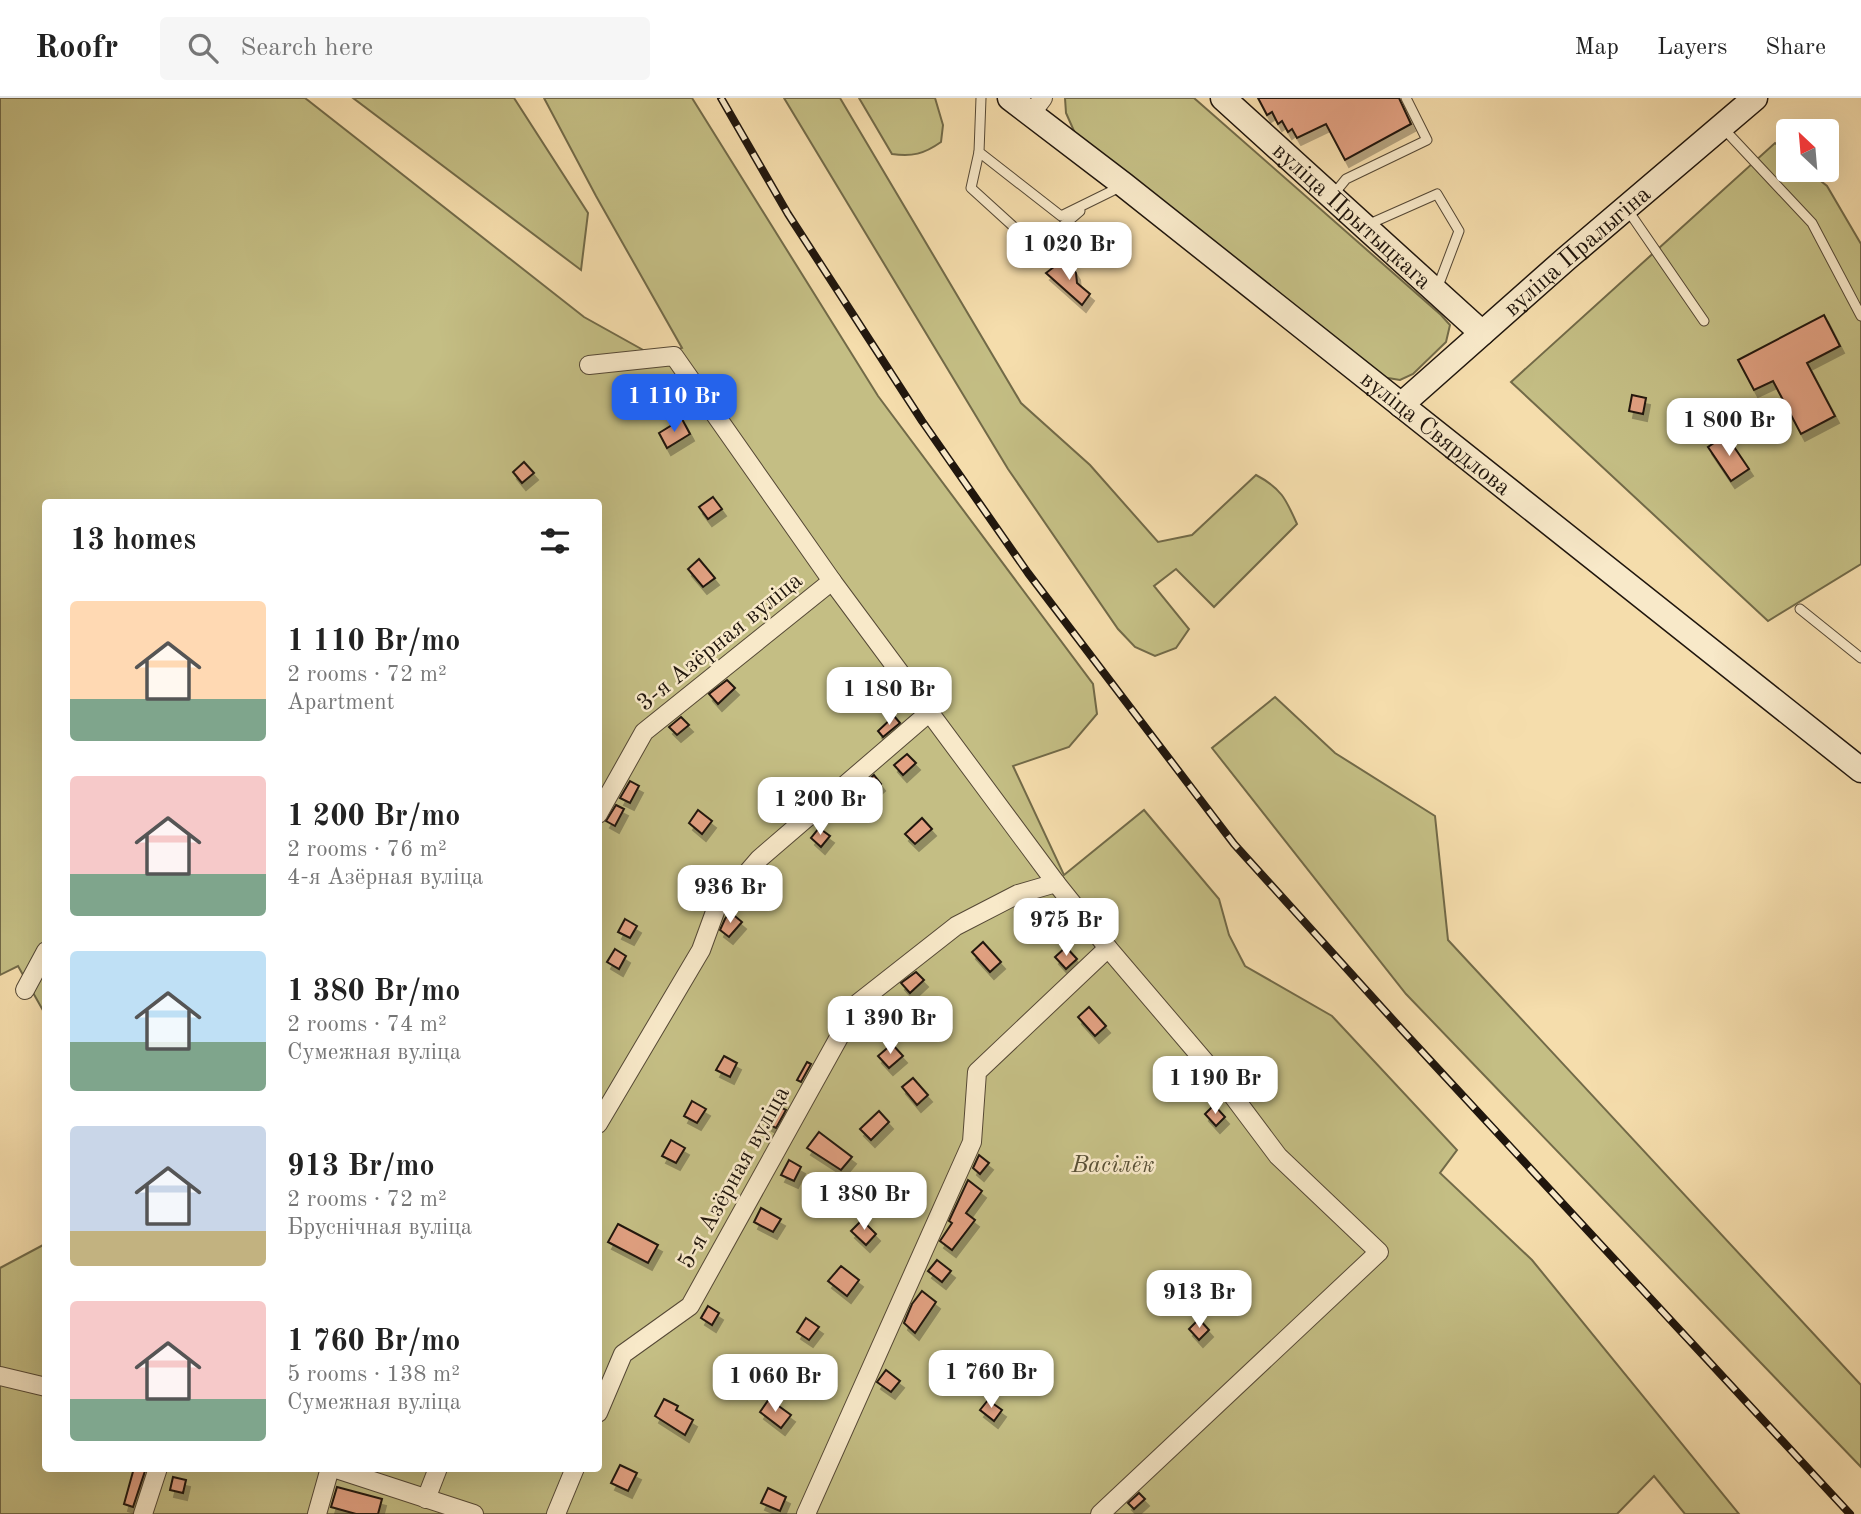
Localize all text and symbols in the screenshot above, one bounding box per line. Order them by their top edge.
search box [160,17,650,80]
icon: search [184,29,222,67]
text: Roofr [35,32,118,65]
text: Search here [240,35,373,61]
text: Map [1575,36,1619,60]
text: Layers [1657,36,1727,60]
text: Share [1765,36,1826,60]
north arrow [1776,119,1839,182]
map controls [1776,119,1839,182]
street label: вуліца Прытыцкага [1267,139,1435,295]
street label: вуліца Пралыгіна [1500,182,1656,322]
pin: 1 020 Br [997,222,1141,282]
text: 1 020 Br [1023,233,1115,256]
street label: вуліца Свярдлова [1355,368,1515,501]
pin: 1 110 Br [602,374,746,434]
text: 1 110 Br [628,385,720,408]
pin: 1 800 Br [1657,398,1801,458]
text: 1 800 Br [1683,409,1775,432]
icon: filters [536,522,574,560]
text: 13 homes [70,526,196,556]
street label: 3-я Азёрная вуліца [633,569,808,716]
text: 1 110 Br/mo [287,627,460,657]
icon: home [126,629,210,713]
text: 2 rooms · 72 m² [287,663,447,686]
pin: 1 180 Br [817,668,961,727]
text: 1 180 Br [843,678,935,701]
text: Apartment [287,691,395,714]
pin: 1 200 Br [748,778,892,837]
text: 1 200 Br [774,788,866,811]
text: 1 200 Br/mo [287,802,460,832]
icon: home [126,804,210,888]
text: 2 rooms · 76 m² [287,838,447,861]
text: 4-я Азёрная вуліца [287,866,483,889]
pin: 936 Br [673,866,787,925]
text: 936 Br [694,876,766,899]
pin: 975 Br [1009,898,1123,958]
text: 975 Br [1030,909,1102,932]
text: 1 380 Br/mo [287,977,460,1007]
icon: home [126,979,210,1063]
pin: 1 390 Br [818,996,962,1056]
text: 1 390 Br [844,1007,936,1030]
text: 2 rooms · 74 m² [287,1013,447,1036]
text: Сумежная вуліца [287,1041,461,1064]
pin: 1 190 Br [1143,1056,1287,1116]
text: 1 190 Br [1169,1067,1261,1090]
street label: 5-я Азёрная вуліца [675,1082,795,1273]
text: 913 Br/mo [287,1152,435,1182]
icon: home [126,1154,210,1238]
park label: Васілёк [1070,1154,1155,1178]
pin: 1 380 Br [792,1172,936,1232]
text: 1 380 Br [818,1183,910,1206]
text: 2 rooms · 72 m² [287,1188,447,1211]
text: Бруснічная вуліца [287,1216,472,1239]
pin: 913 Br [1142,1270,1256,1330]
text: 913 Br [1163,1281,1235,1304]
text: 1 760 Br/mo [287,1327,460,1357]
icon: home [126,1329,210,1413]
pin: 1 760 Br [919,1350,1063,1410]
pin: 1 060 Br [703,1354,847,1414]
text: 1 760 Br [945,1361,1037,1384]
text: 5 rooms · 138 m² [287,1363,460,1386]
text: 1 060 Br [729,1365,821,1388]
text: Сумежная вуліца [287,1391,461,1414]

